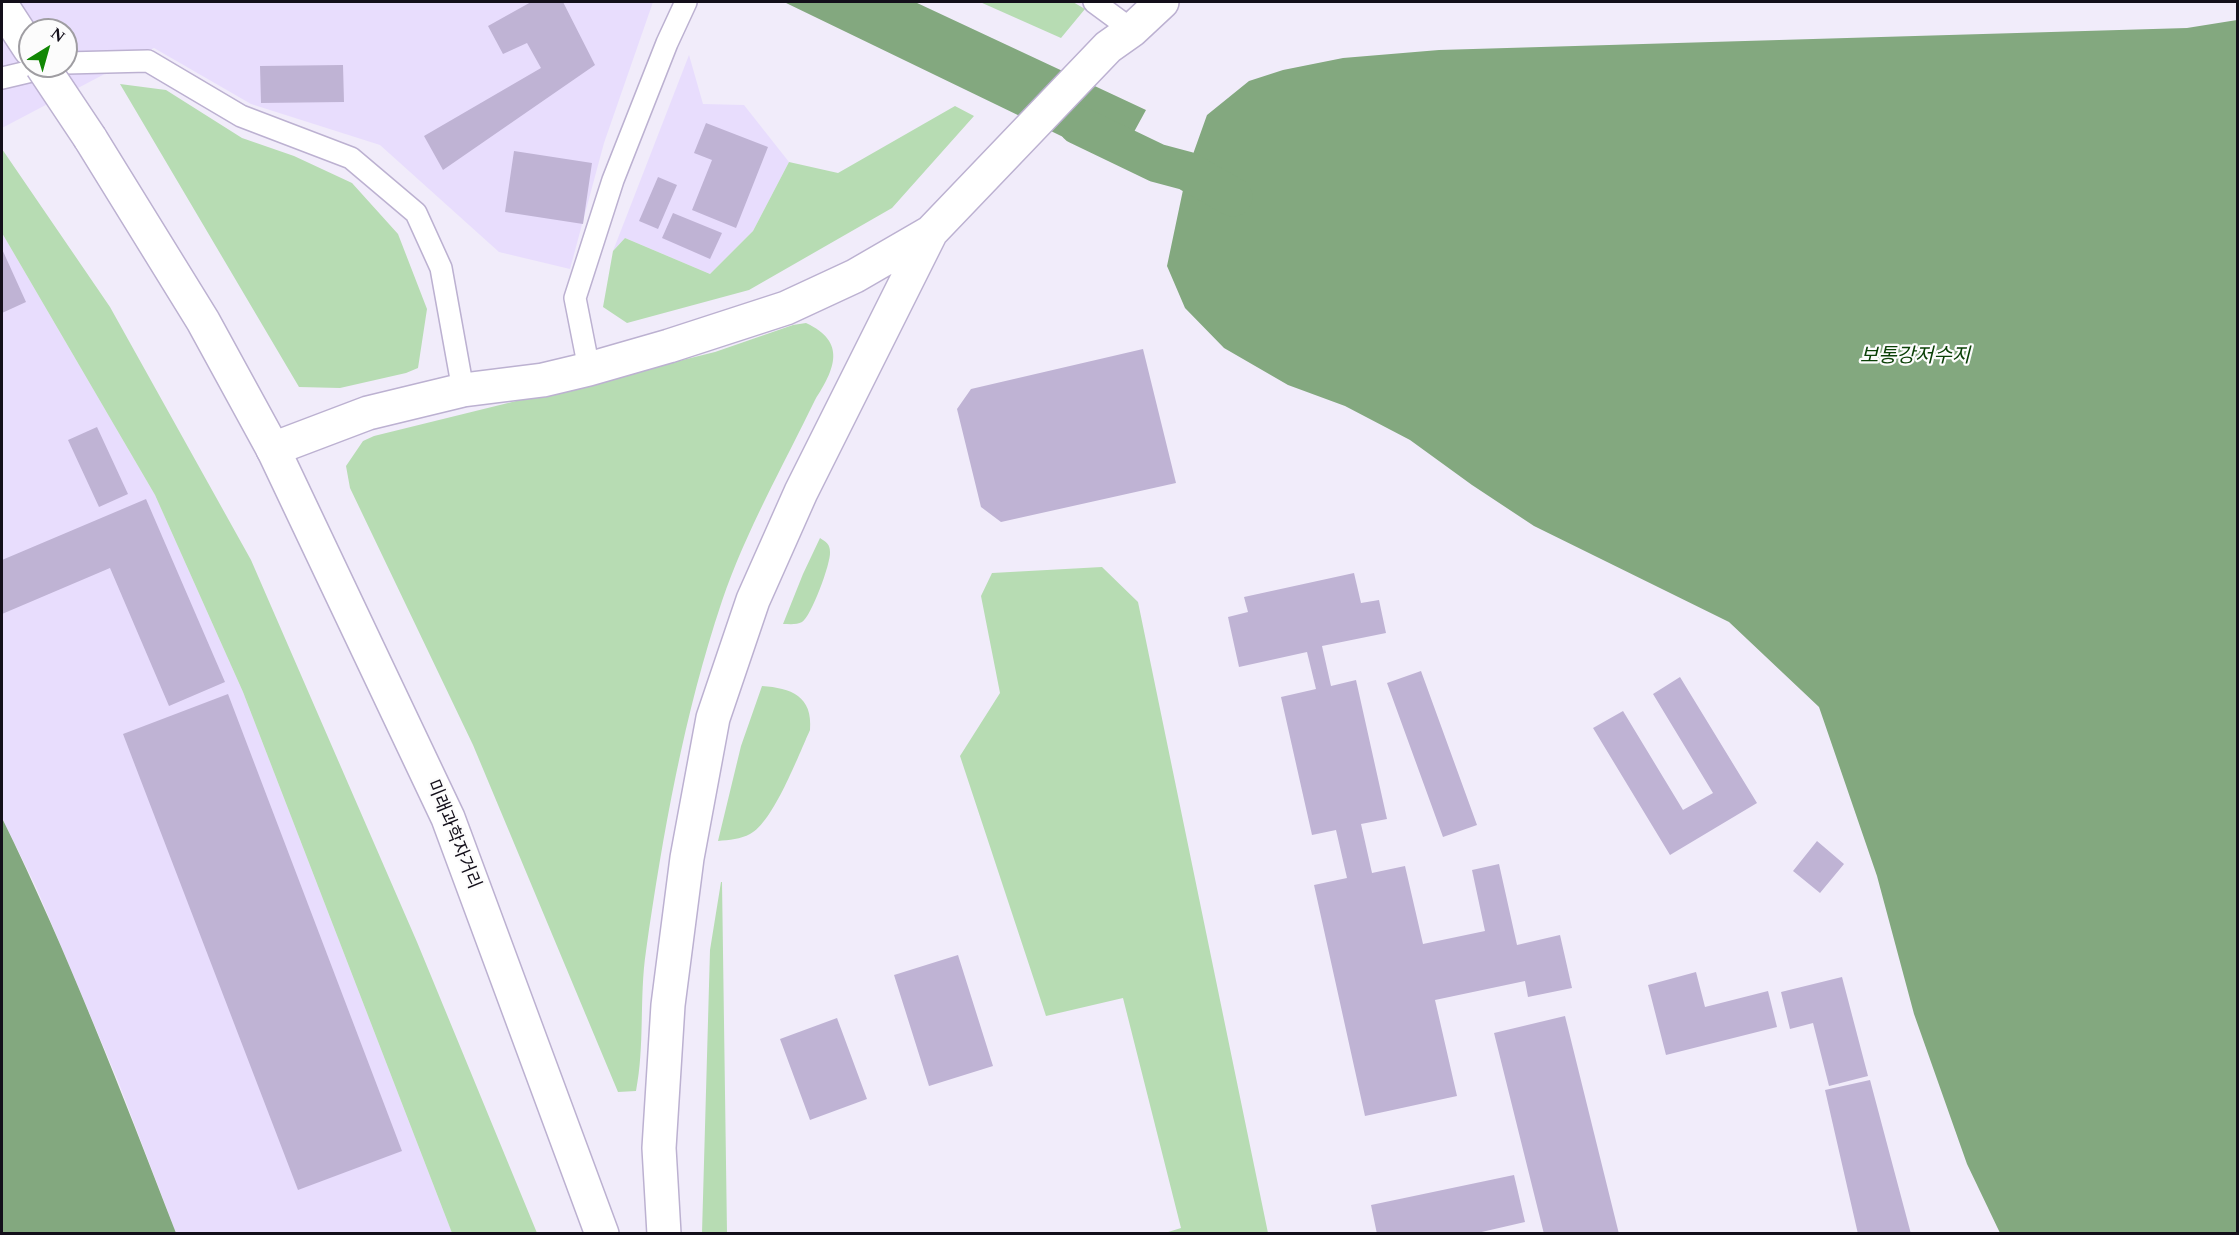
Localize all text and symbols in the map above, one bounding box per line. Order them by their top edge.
north arrow [18,18,78,78]
text: N [45,22,70,49]
water label: 보통강저수지 [1860,346,1970,370]
street label: 미래과학자거리 [420,777,484,893]

